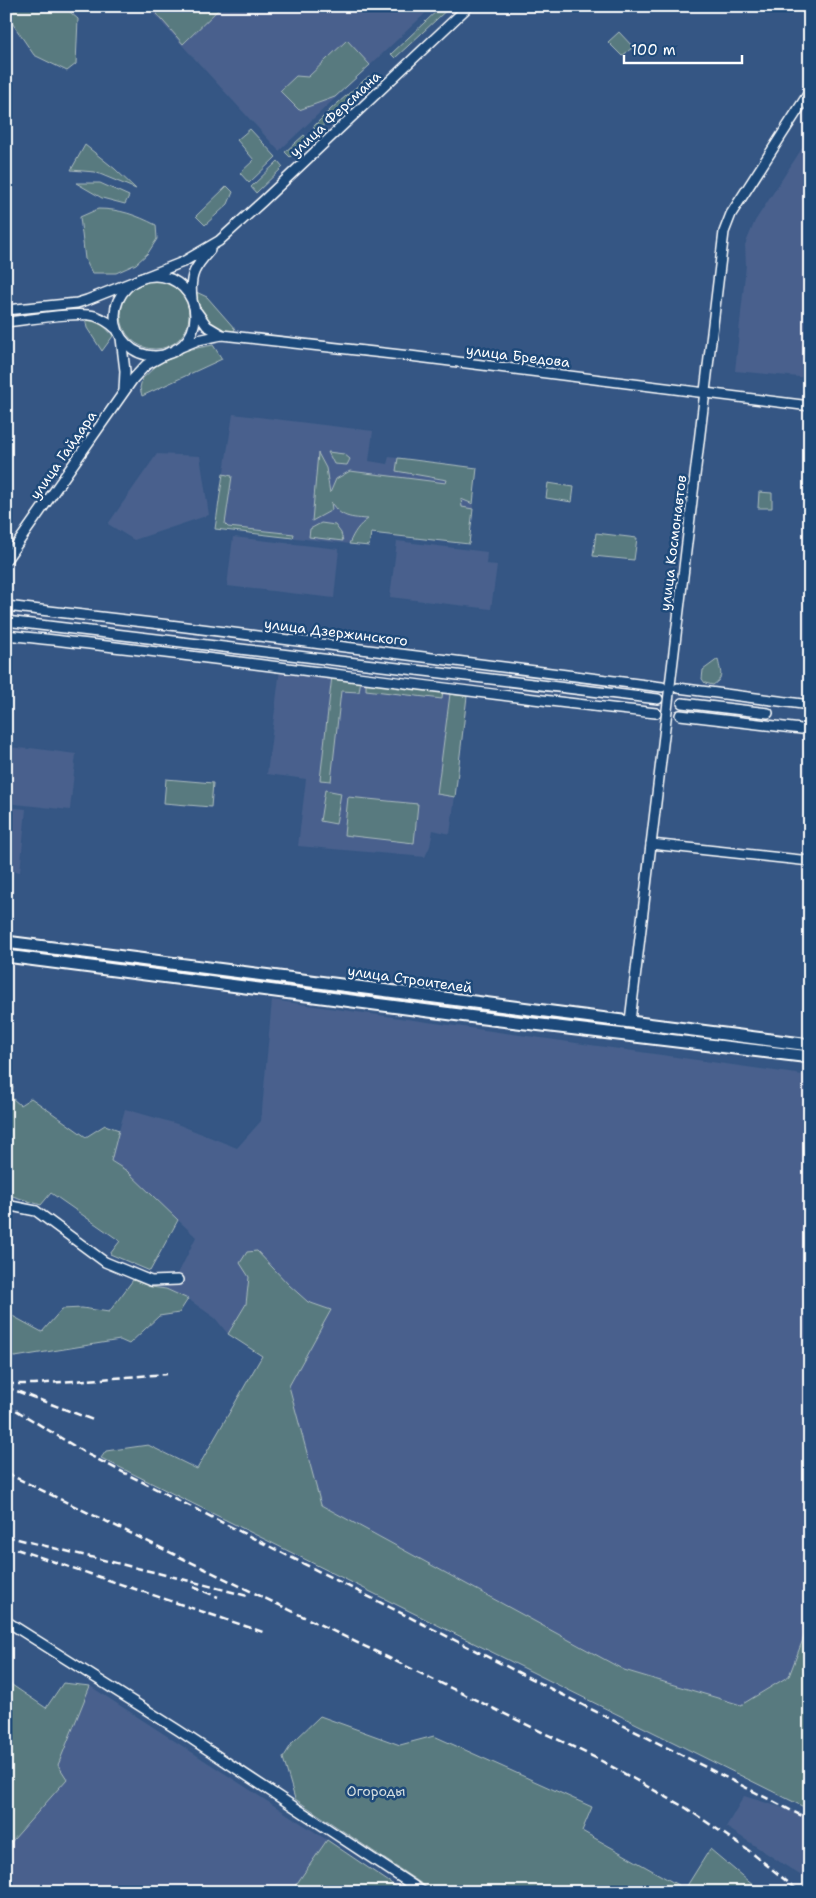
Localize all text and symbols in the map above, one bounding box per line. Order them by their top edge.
scale bar [624,32,741,64]
text: 100 m [631,40,676,60]
street label: улица Ферсмана [286,67,385,161]
street label: улица Бредова [465,341,571,371]
street label: улица Гайдара [26,407,100,503]
street label: улица Космонавтов [656,474,690,612]
street label: улица Дзержинского [263,614,409,650]
street label: улица Строителей [346,961,474,997]
park label: Огороды [347,1782,405,1800]

